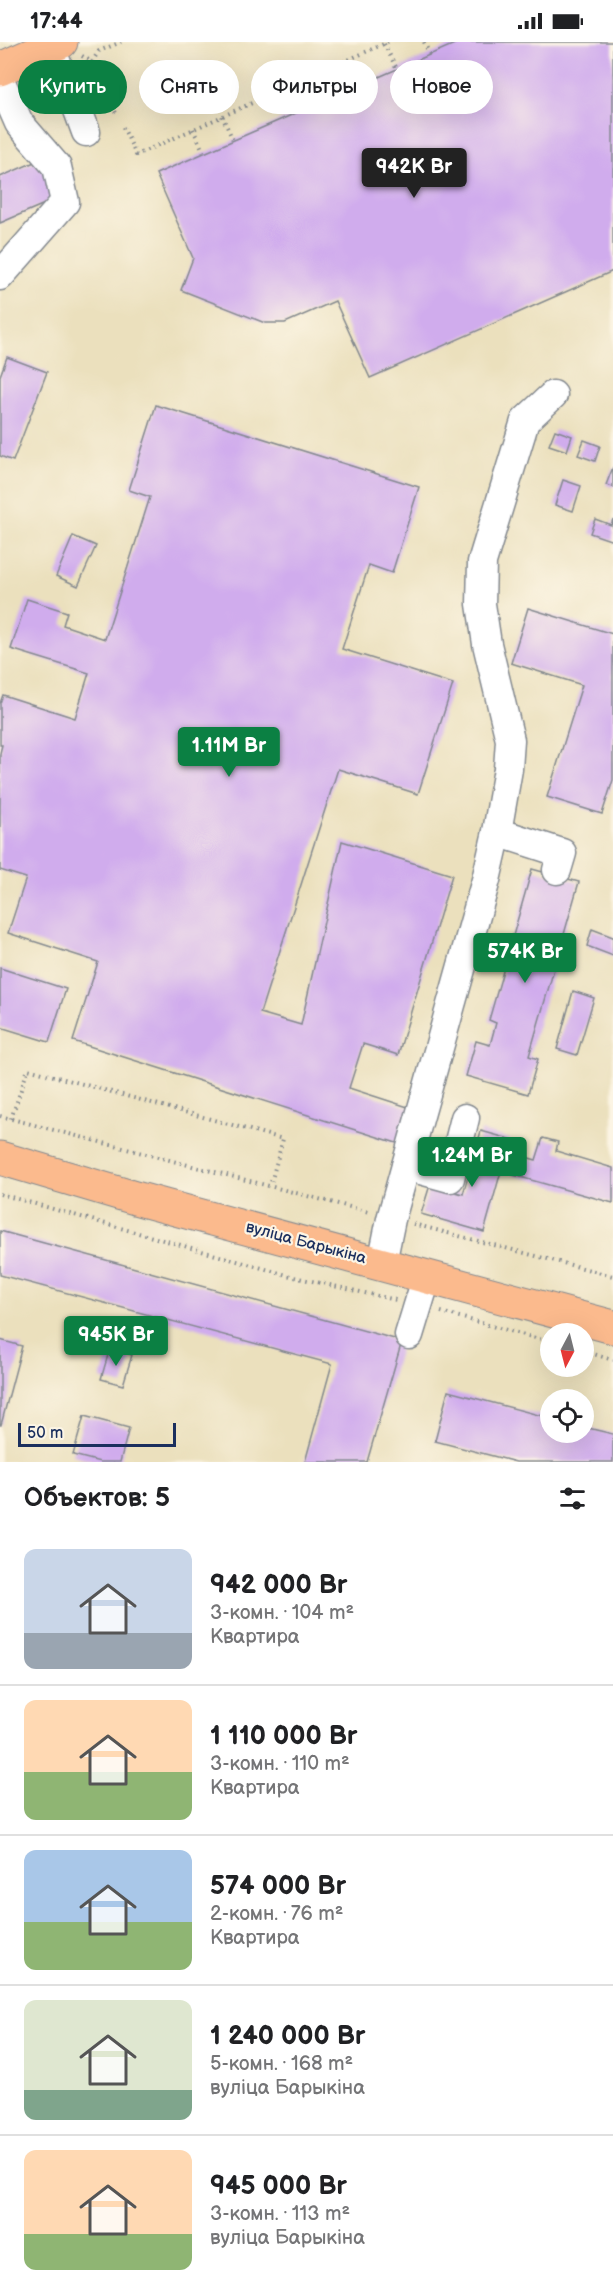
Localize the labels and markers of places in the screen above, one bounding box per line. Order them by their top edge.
pin: 942K Br [359,148,469,199]
pin: 1.11M Br [167,727,291,778]
pin: 574K Br [470,933,580,984]
pin: 1.24M Br [410,1137,534,1188]
pin: 945K Br [61,1316,171,1367]

